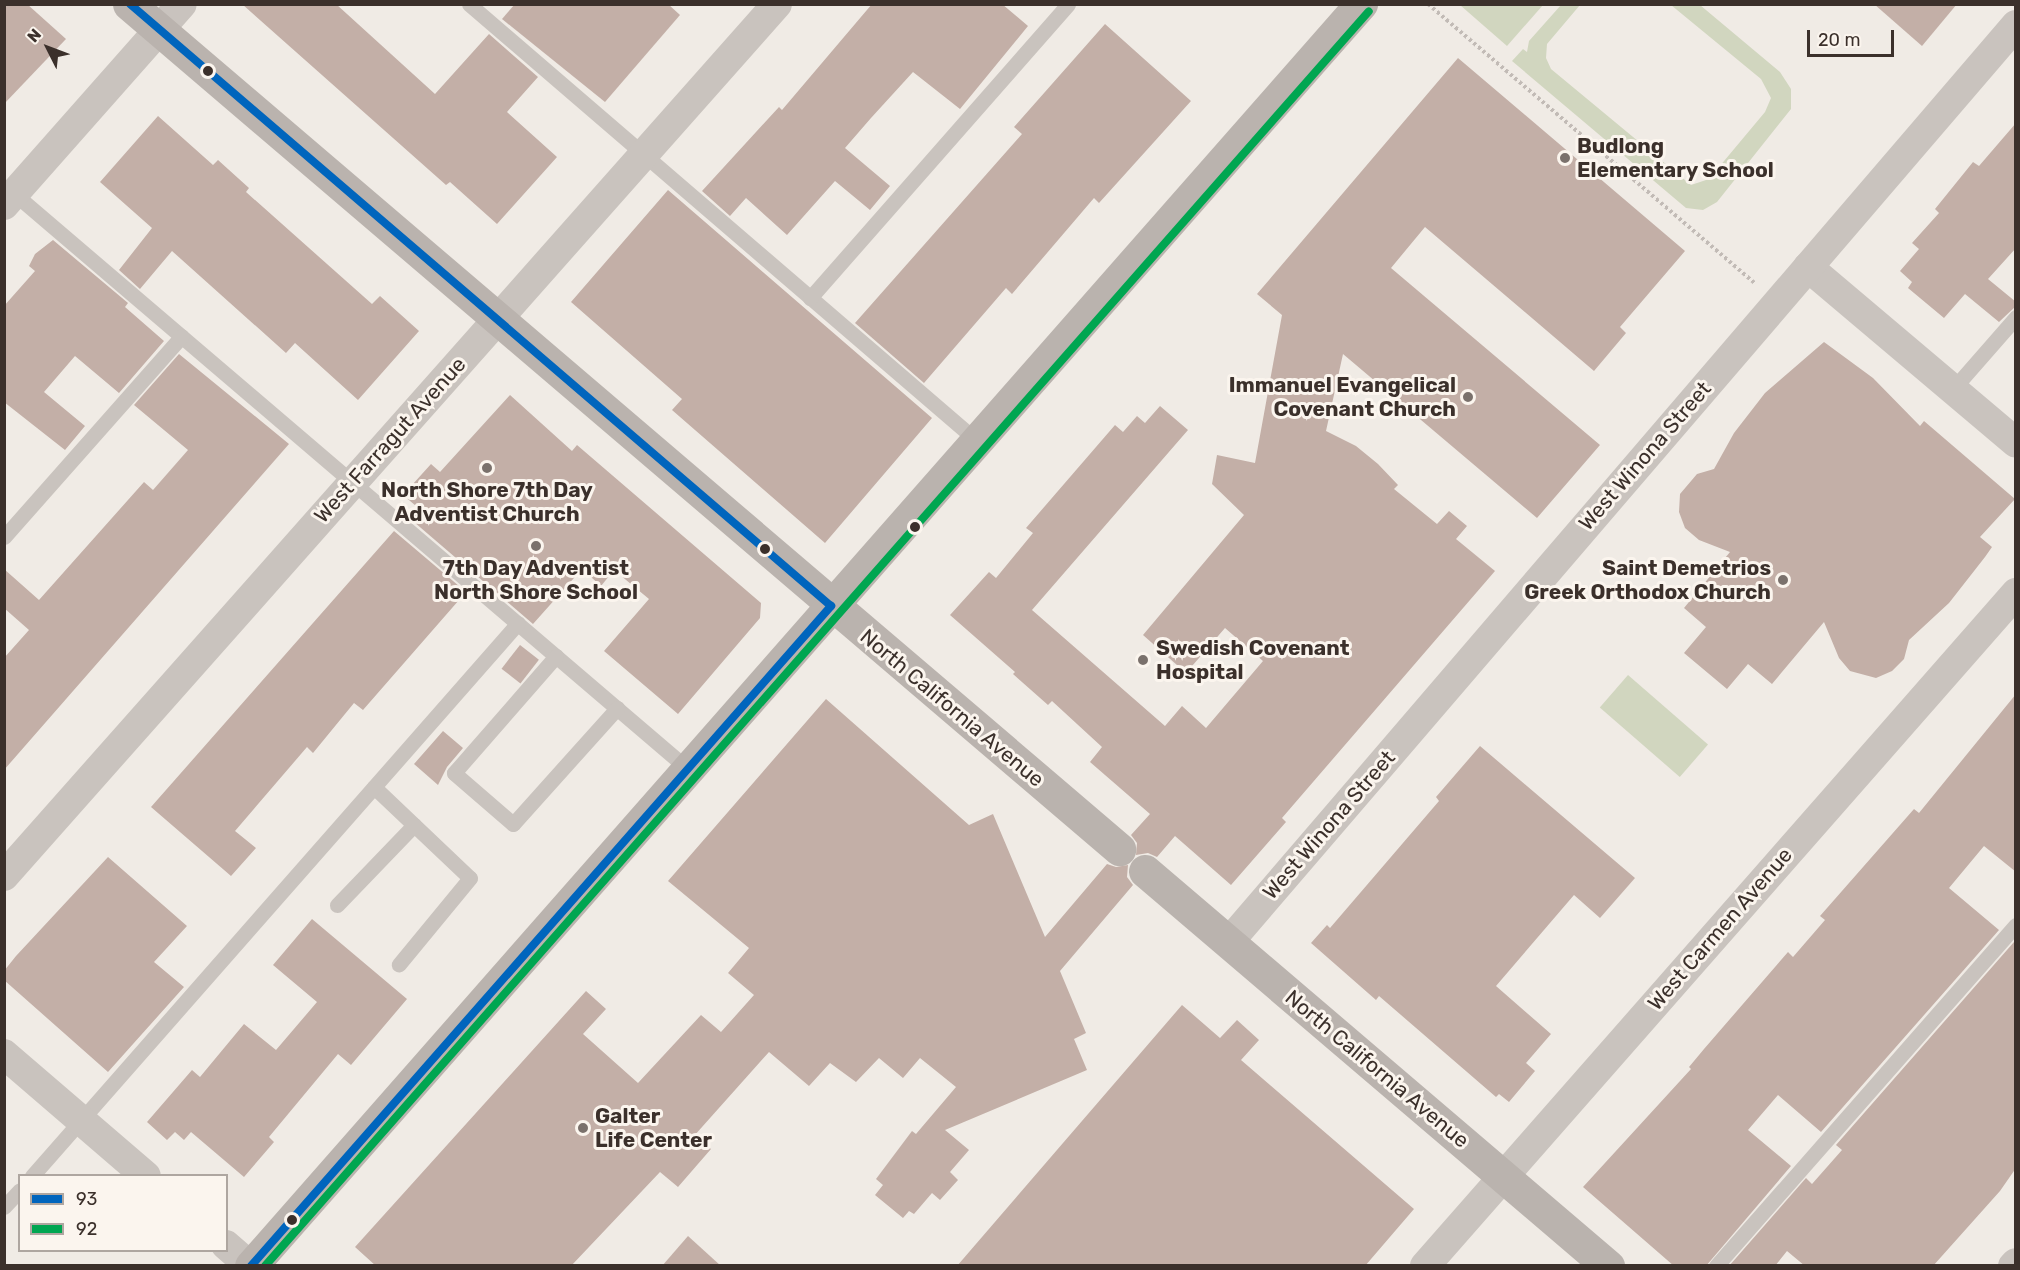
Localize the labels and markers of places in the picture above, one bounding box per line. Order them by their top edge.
unlabelled marker [202,65,214,77]
place label: Budlong Elementary School [1577,133,1774,183]
marker: Budlong Elementary School [1558,151,1572,165]
place label: Immanuel Evangelical Covenant Church [1229,372,1456,422]
marker: Immanuel Evangelical Covenant Church [1461,390,1475,404]
marker: North Shore 7th Day Adventist Church [480,461,494,475]
place label: North Shore 7th Day Adventist Church [381,477,593,527]
unlabelled marker [909,521,921,533]
marker: 7th Day Adventist North Shore School [529,539,543,553]
unlabelled marker [759,543,771,555]
place label: 7th Day Adventist North Shore School [434,555,638,605]
place label: Saint Demetrios Greek Orthodox Church [1524,555,1771,605]
marker: Saint Demetrios Greek Orthodox Church [1776,573,1790,587]
place label: Swedish Covenant Hospital [1156,635,1349,685]
marker: Swedish Covenant Hospital [1134,651,1152,669]
place label: Galter Life Center [595,1103,712,1153]
marker: Galter Life Center [576,1121,590,1135]
unlabelled marker [286,1214,298,1226]

